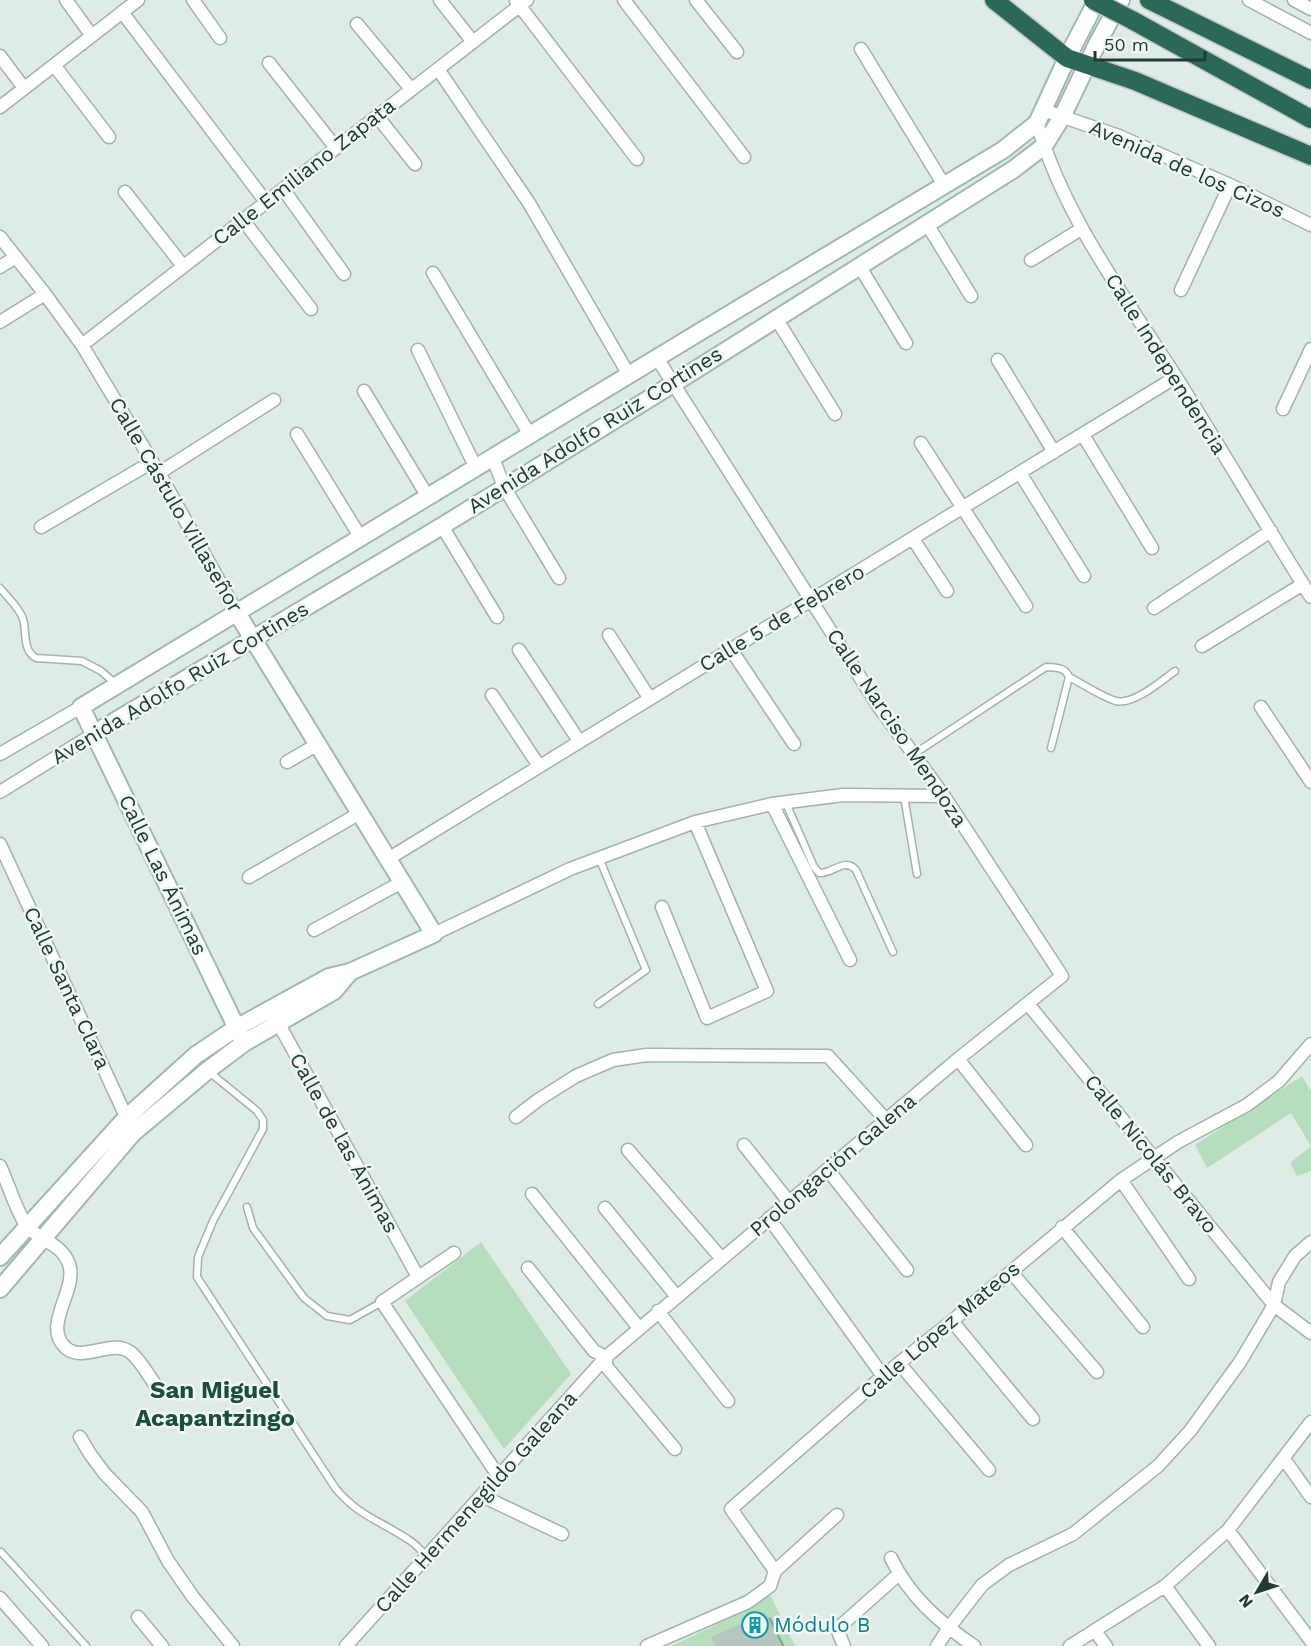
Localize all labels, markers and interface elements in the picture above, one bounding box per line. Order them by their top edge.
scale bar [1095,24,1204,62]
text: 50 m [1104,34,1149,55]
street label: Calle Emiliano Zapata [208,93,400,251]
street label: Avenida de los Cizos [1086,114,1289,223]
street label: Calle Independencia [1101,269,1232,459]
street label: Avenida Adolfo Ruiz Cortines [463,341,727,518]
street label: Calle Cástulo Villaseñor [105,393,249,617]
street label: Calle 5 de Febrero [695,558,869,677]
street label: Avenida Adolfo Ruiz Cortines [47,596,313,769]
street label: Calle Narciso Mendoza [822,624,973,832]
street label: Calle Las Ánimas [114,790,213,959]
street label: Calle Santa Clara [19,902,116,1073]
street label: Calle de las Ánimas [285,1048,404,1237]
street label: Calle Nicolás Bravo [1080,1069,1223,1238]
street label: Prolongación Galena [744,1088,921,1241]
street label: Calle López Mateos [855,1256,1025,1404]
district label: San Miguel Acapantzingo [135,1376,295,1432]
street label: Calle Hermenegildo Galeana [369,1385,582,1618]
north arrow [1227,1562,1287,1622]
text: N [1235,1591,1257,1612]
building icon: Módulo B [740,1610,770,1640]
place label: Módulo B [774,1612,870,1637]

